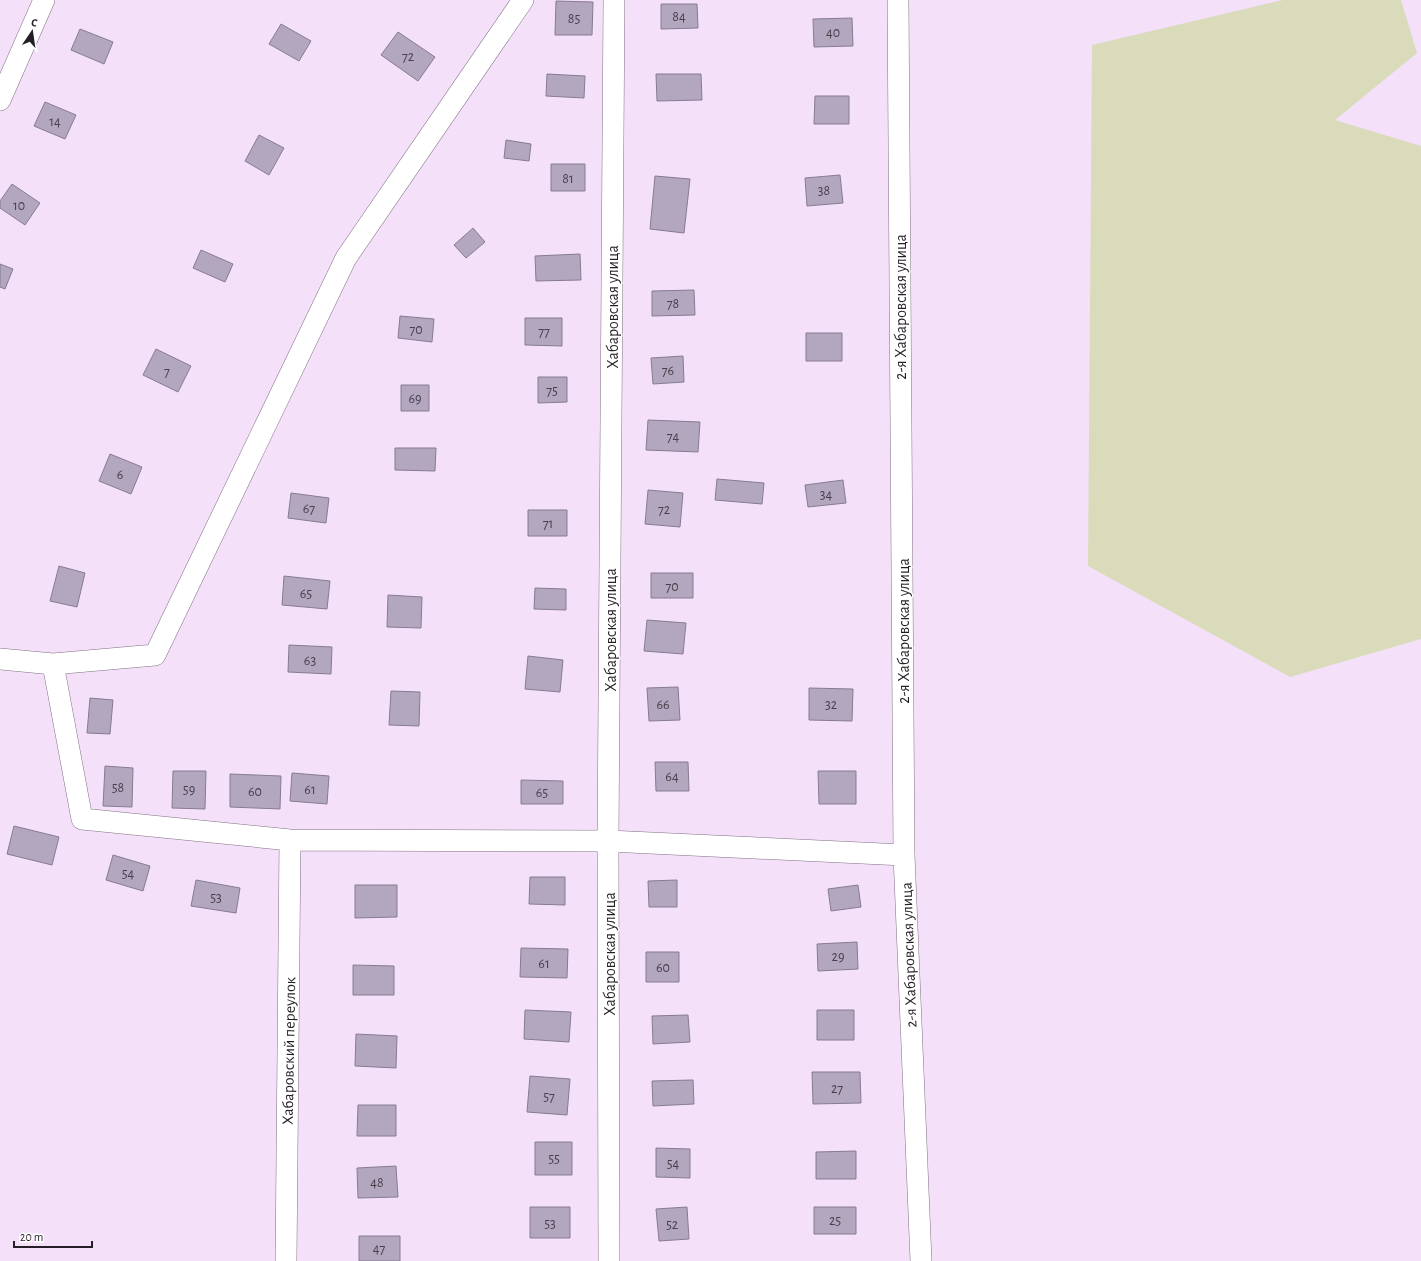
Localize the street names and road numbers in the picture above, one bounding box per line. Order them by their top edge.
street label: 2-я Хабаровская улица [893,234,910,380]
street label: Хабаровская улица [605,245,622,369]
street label: 2-я Хабаровская улица [896,558,913,704]
street label: Хабаровская улица [603,568,620,692]
street label: 2-я Хабаровская улица [898,882,921,1028]
street label: Хабаровская улица [602,892,619,1016]
street label: Хабаровский переулок [280,976,299,1125]

